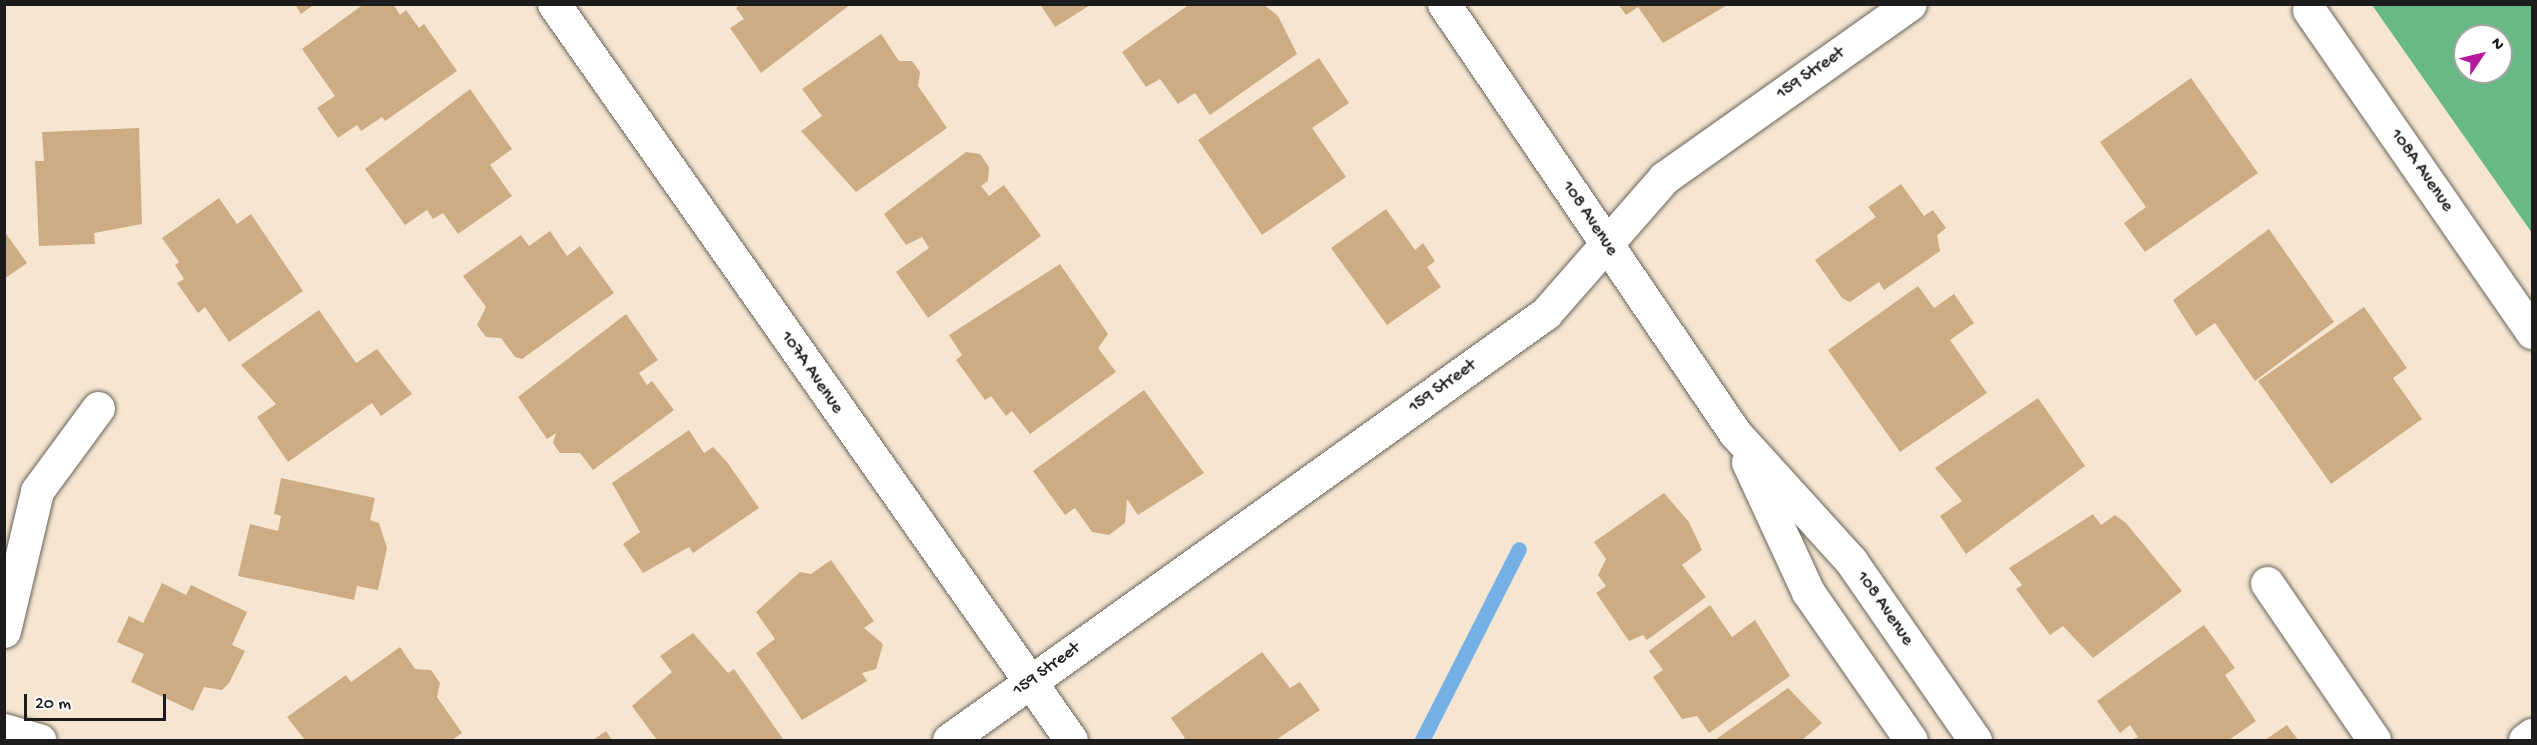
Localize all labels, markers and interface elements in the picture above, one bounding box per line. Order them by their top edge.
north arrow [2453,24,2513,84]
text: N [2486,35,2507,54]
street label: 159 Street [1773,43,1849,105]
street label: 108A Avenue [2385,125,2457,217]
street label: 108 Avenue [1556,177,1622,261]
street label: 107A Avenue [775,328,847,418]
street label: 159 Street [1405,355,1481,419]
street label: 108 Avenue [1851,568,1917,650]
street label: 159 Street [1009,638,1085,702]
scale bar [27,682,170,720]
text: 20 m [35,694,71,715]

